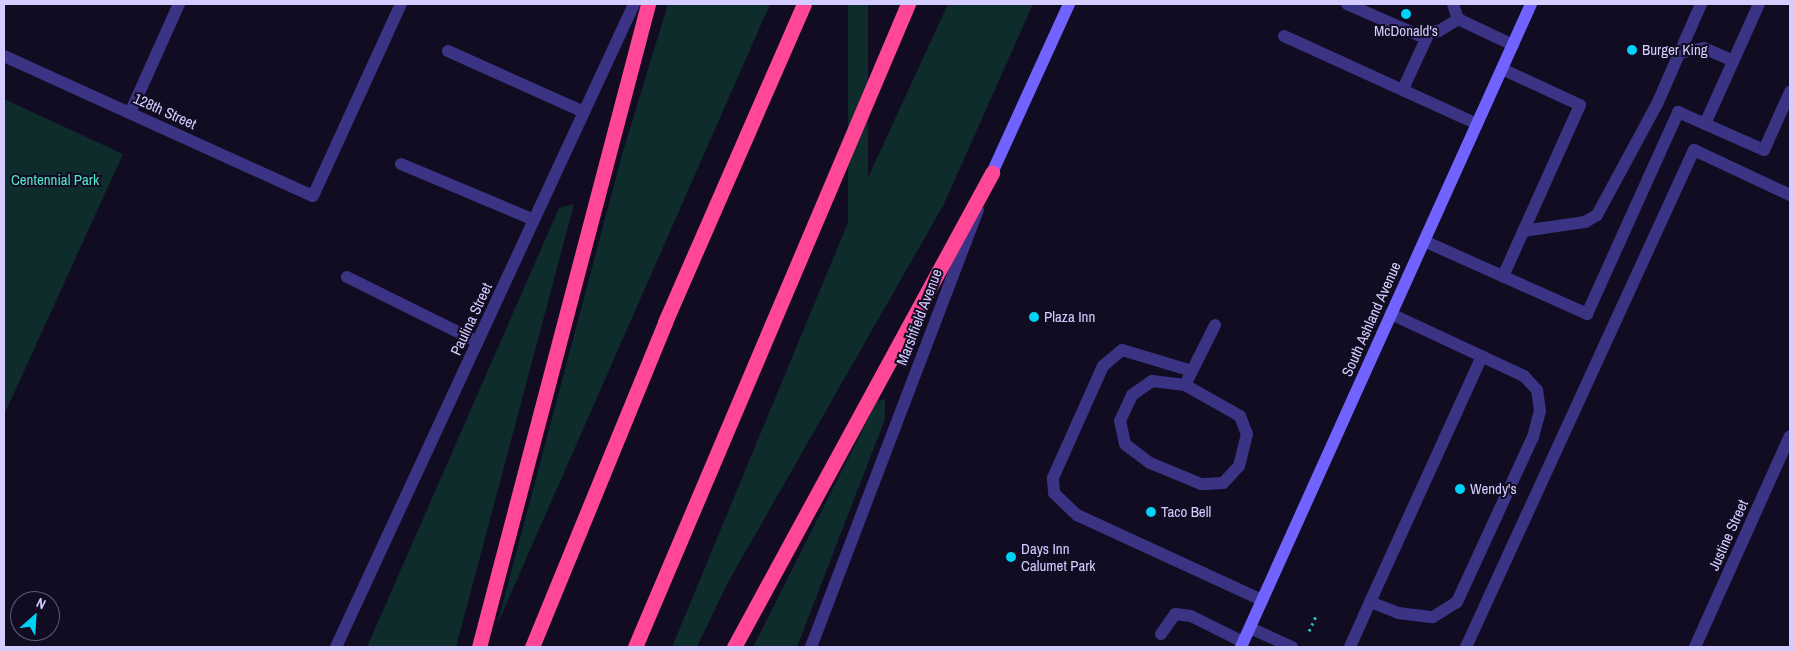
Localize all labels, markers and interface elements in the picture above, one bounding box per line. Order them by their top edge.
marker: McDonald's [1400,8,1412,20]
place label: McDonald's [1374,22,1438,40]
place label: Burger King [1642,41,1708,59]
marker: Burger King [1626,44,1638,56]
street label: 128th Street [131,89,199,133]
park label: Centennial Park [11,171,99,189]
street label: South Ashland Avenue [1337,258,1405,380]
street label: Marshfield Avenue [892,266,946,368]
street label: Paulina Street [446,280,496,358]
place label: Plaza Inn [1044,308,1095,326]
marker: Plaza Inn [1028,311,1040,323]
place label: Wendy's [1470,480,1517,498]
marker: Wendy's [1454,483,1466,495]
street label: Justine Street [1704,497,1752,573]
place label: Taco Bell [1161,503,1211,521]
marker: Taco Bell [1145,506,1157,518]
place label: Days Inn Calumet Park [1021,539,1096,574]
marker: Days Inn Calumet Park [1005,551,1017,563]
north arrow [10,591,60,641]
text: N [33,594,49,613]

